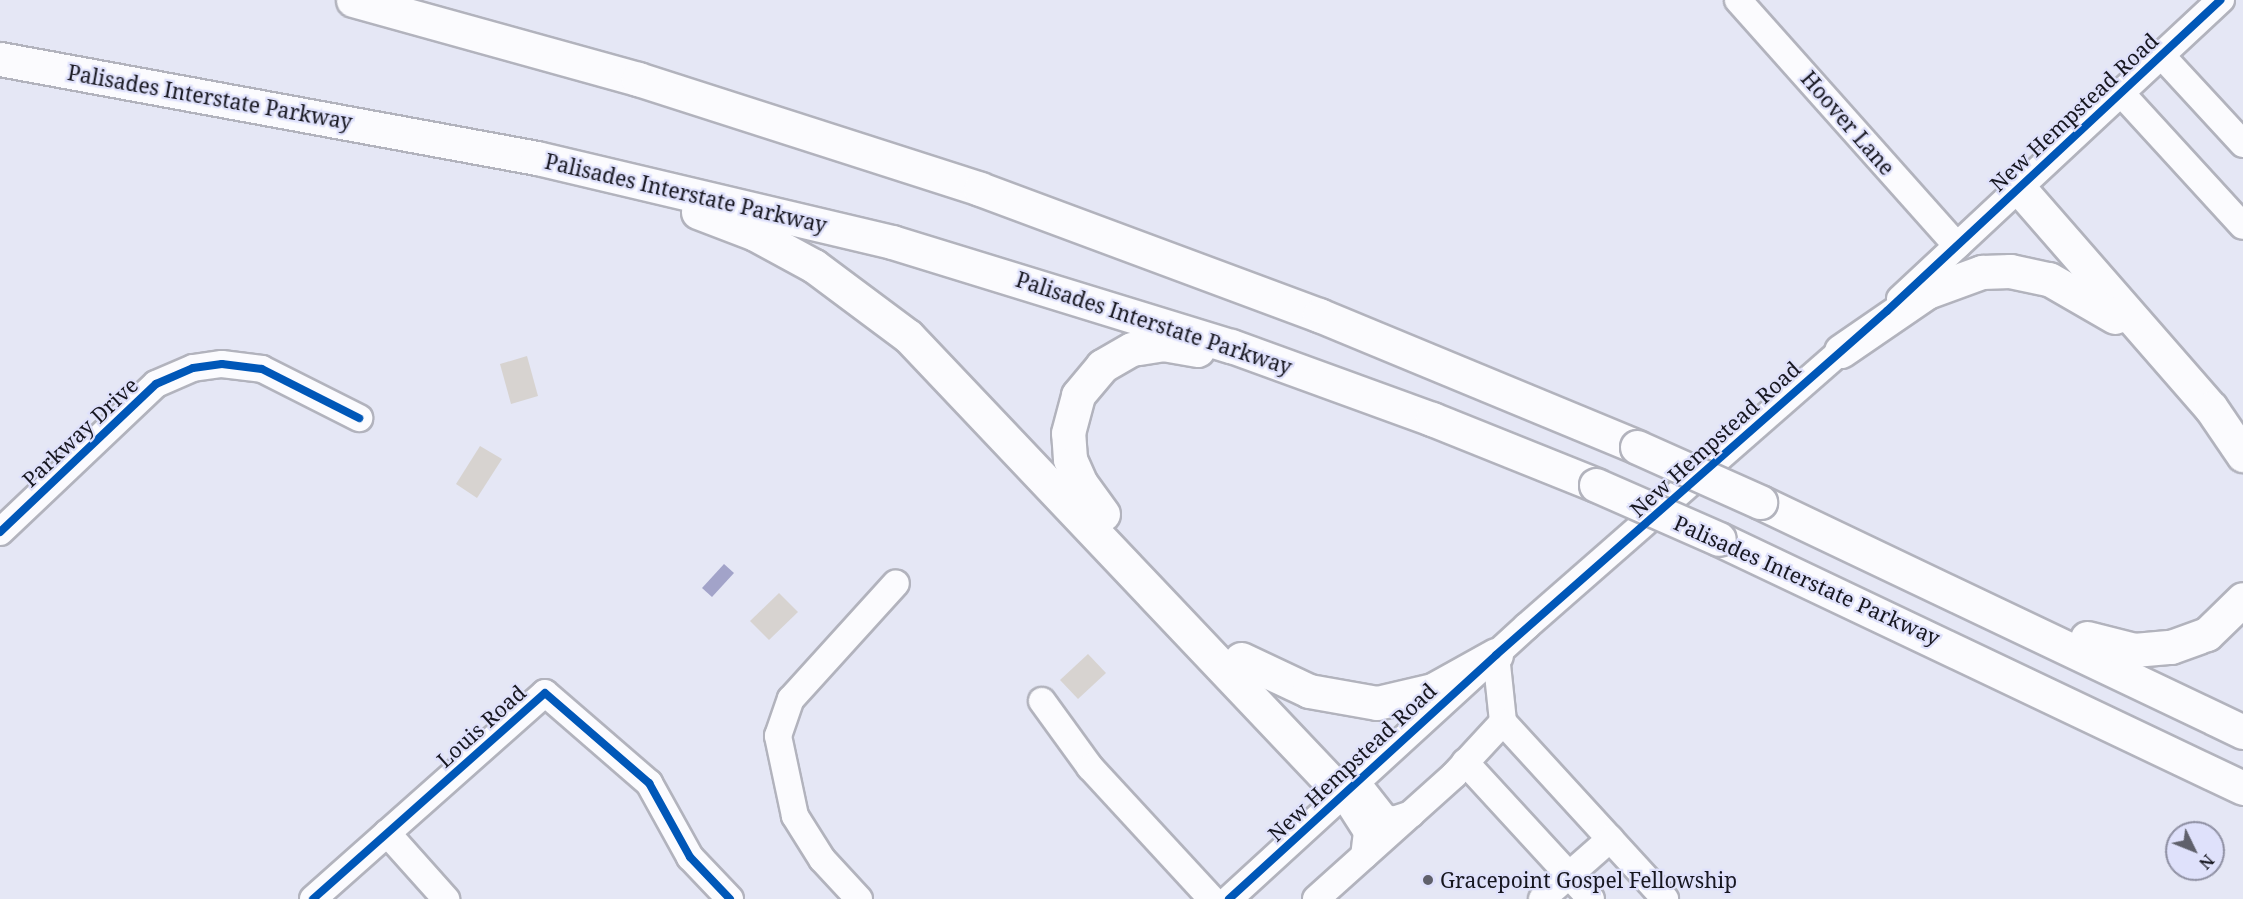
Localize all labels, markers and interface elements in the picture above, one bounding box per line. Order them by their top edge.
street label: New Hempstead Road [1985,28,2163,196]
street label: Palisades Interstate Parkway [66,60,354,134]
street label: Hoover Lane [1796,66,1900,180]
street label: Palisades Interstate Parkway [543,148,829,238]
street label: Palisades Interstate Parkway [1013,266,1295,380]
street label: New Hempstead Road [1625,356,1805,522]
street label: Parkway Drive [17,372,143,492]
street label: Palisades Interstate Parkway [1670,510,1944,650]
street label: New Hempstead Road [1263,678,1441,846]
street label: Louis Road [431,680,531,772]
north arrow [2165,821,2225,881]
text: N [2194,850,2219,874]
place label: Gracepoint Gospel Fellowship [1440,867,1737,893]
marker: Gracepoint Gospel Fellowship [1421,873,1435,887]

